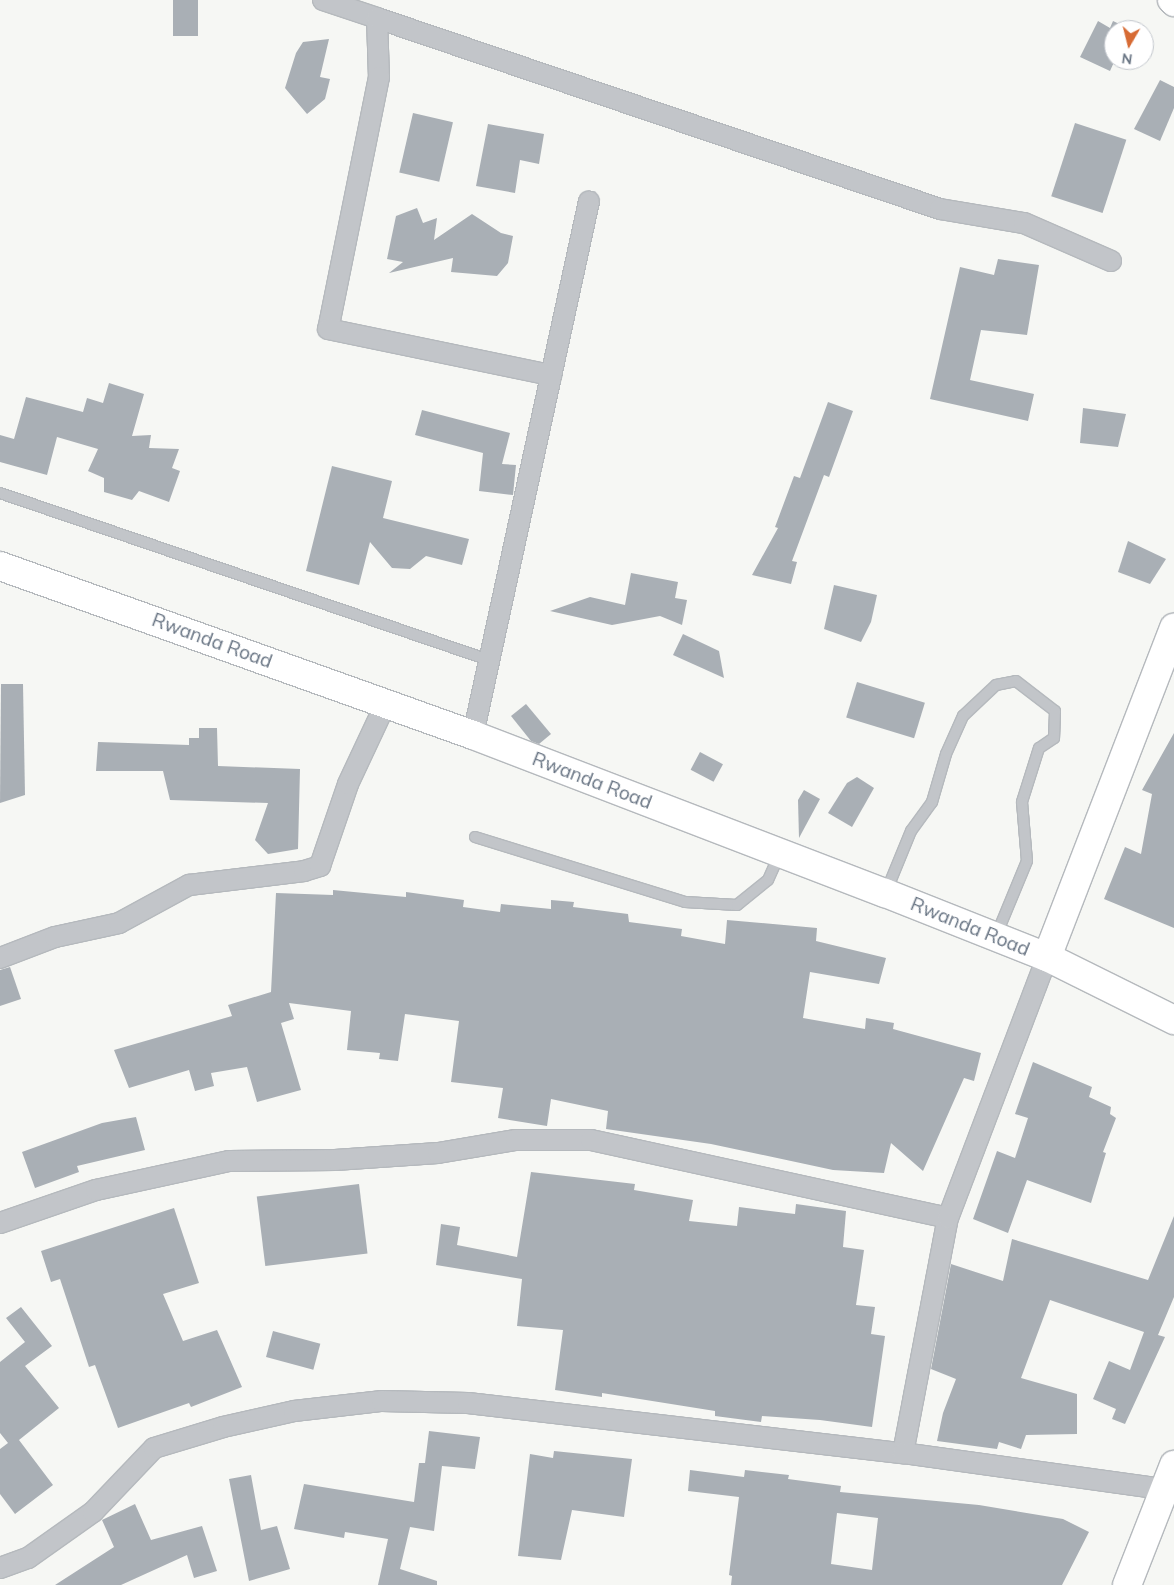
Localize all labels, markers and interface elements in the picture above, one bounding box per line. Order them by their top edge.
north arrow [1104,20,1154,70]
text: N [1121,49,1134,69]
street label: Rwanda Road [149,609,275,673]
street label: Rwanda Road [529,748,655,814]
street label: Rwanda Road [907,893,1033,961]

